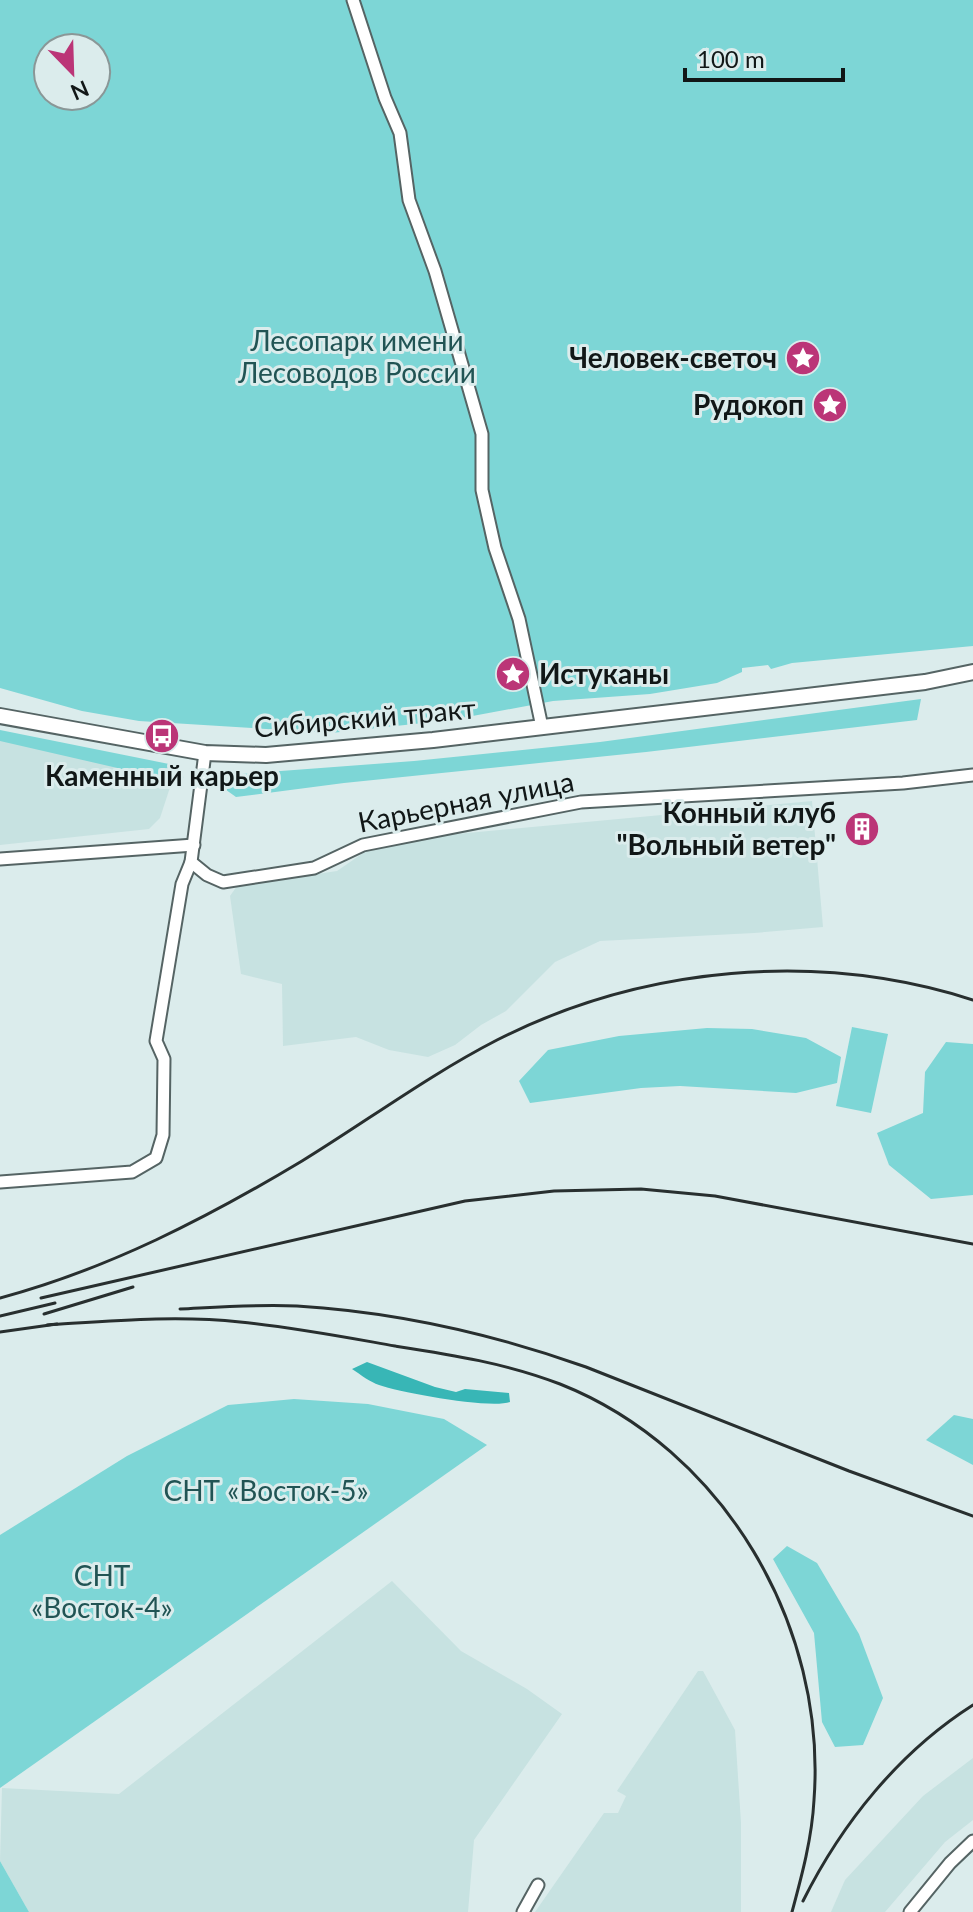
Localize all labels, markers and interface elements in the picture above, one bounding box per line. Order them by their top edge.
north arrow [32,32,112,112]
scale bar [685,32,843,82]
text: 100 m [697,44,765,73]
text: N [67,75,93,107]
park label: Лесопарк имени Лесоводов России [237,323,476,389]
place icon: Человек-светоч [784,339,822,377]
place label: Человек-светоч [569,340,777,374]
place icon: Рудокоп [811,386,849,424]
place label: Рудокоп [693,387,804,421]
place icon: Истуканы [494,655,532,693]
place label: Истуканы [539,656,669,690]
street label: Сибирский тракт [253,690,477,744]
bus stop icon: Каменный карьер [143,717,181,755]
place label: Каменный карьер [45,758,279,792]
street label: Карьерная улица [355,763,577,839]
place label: Конный клуб "Вольный ветер" [617,795,836,861]
building icon: Конный клуб "Вольный ветер" [843,810,881,848]
park label: СНТ «Восток-5» [163,1473,369,1507]
park label: СНТ «Восток-4» [31,1558,173,1624]

